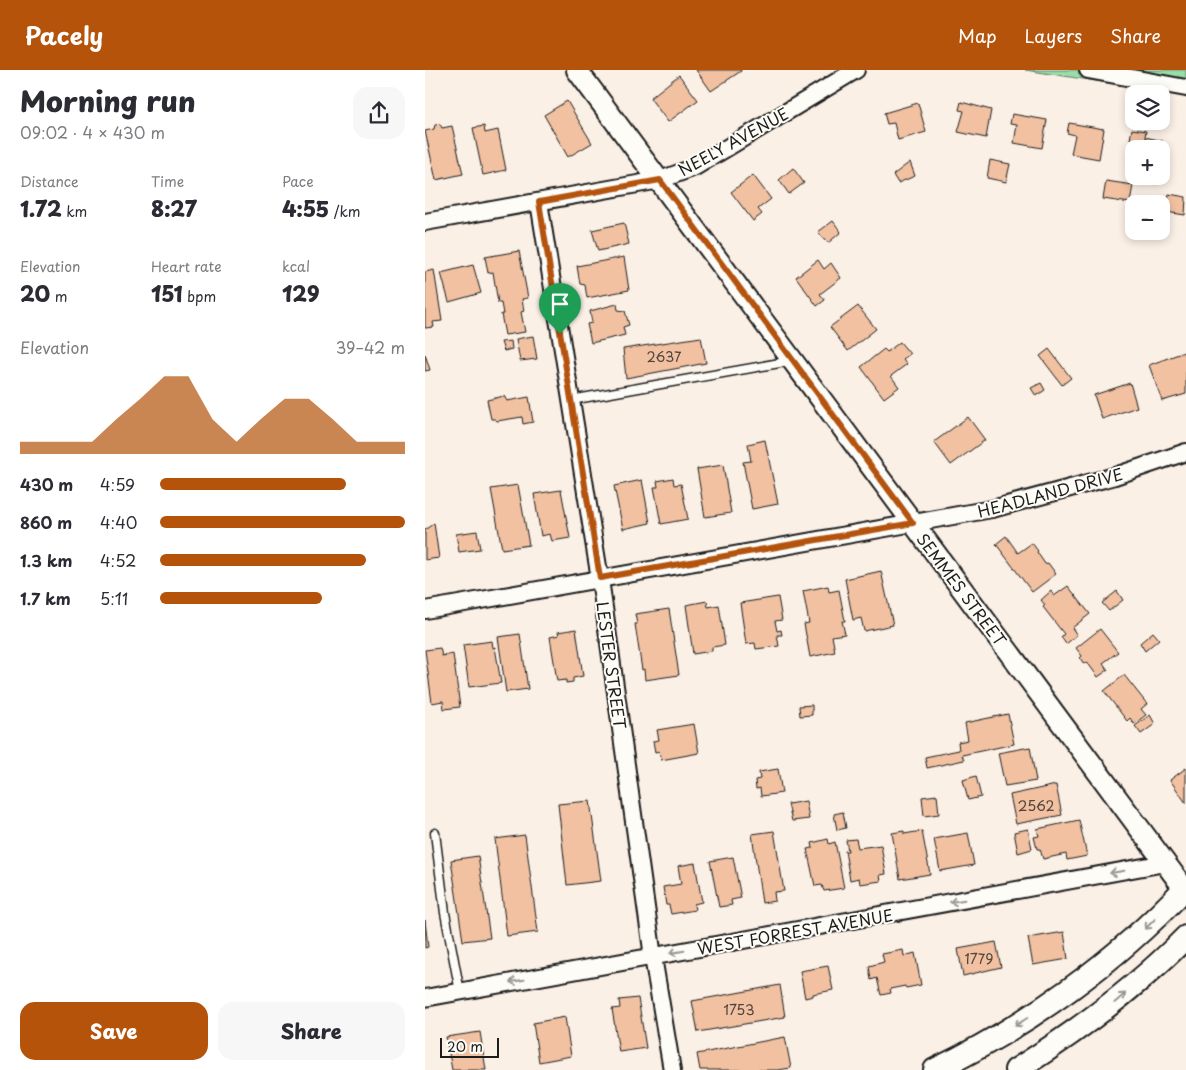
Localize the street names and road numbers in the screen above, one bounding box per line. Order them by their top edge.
street label: NEELY AVENUE [673,101,793,181]
street label: HEADLAND DRIVE [975,461,1125,523]
street label: SEMMES STREET [912,527,1013,651]
street label: LESTER STREET [591,600,633,730]
street label: WEST FORREST AVENUE [695,902,895,960]

